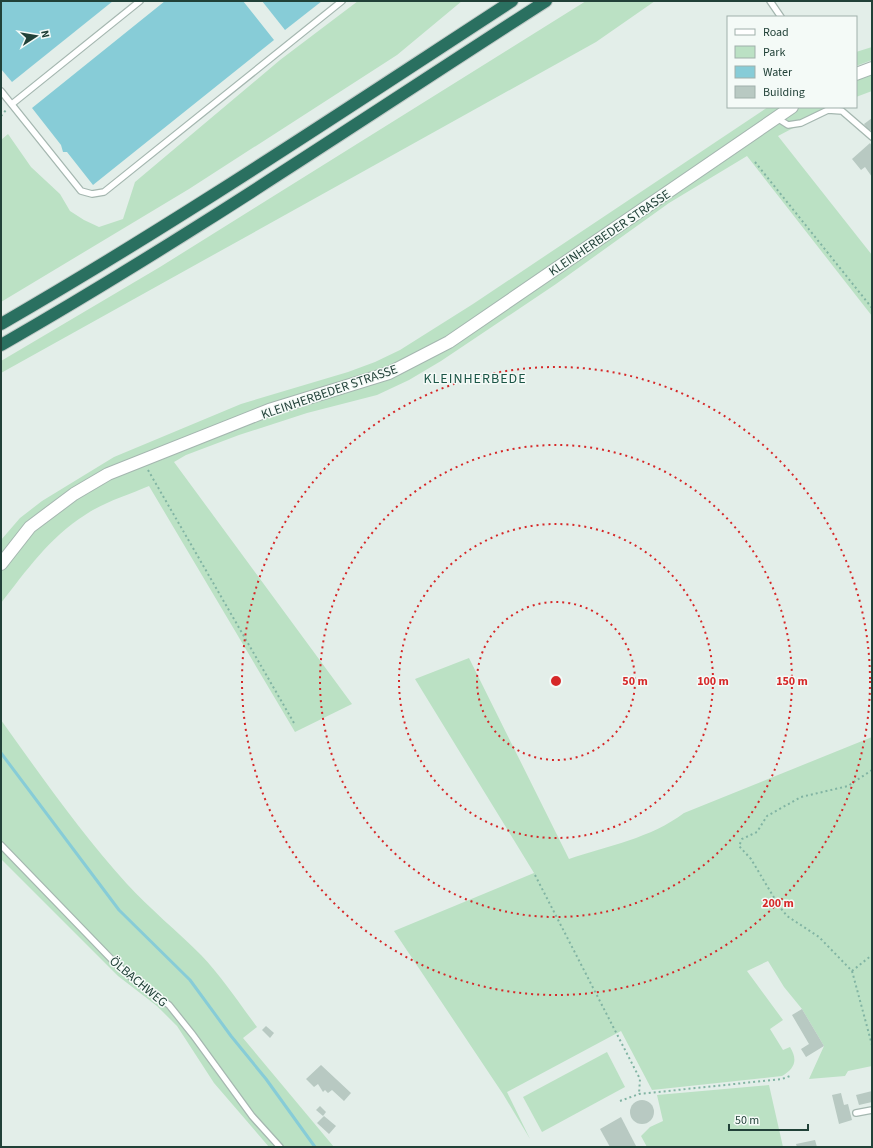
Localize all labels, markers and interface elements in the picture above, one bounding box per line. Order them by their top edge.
north arrow [16,16,56,56]
legend [727,16,857,108]
text: Road [763,24,789,41]
text: N [37,29,53,39]
text: Park [763,44,785,61]
text: Water [763,64,793,81]
text: Building [763,84,805,101]
street label: KLEINHERBEDER STRASSE [545,185,674,280]
street label: KLEINHERBEDER STRASSE [259,360,400,424]
district label: KLEINHERBEDE [423,369,527,389]
text: 50 m [622,673,648,690]
text: 100 m [697,673,729,690]
text: 150 m [776,673,808,690]
centre of rings [549,674,563,688]
text: 200 m [762,895,794,912]
street label: ÖLBACHWEG [106,952,171,1011]
scale bar [729,1106,808,1132]
text: 50 m [735,1112,759,1129]

